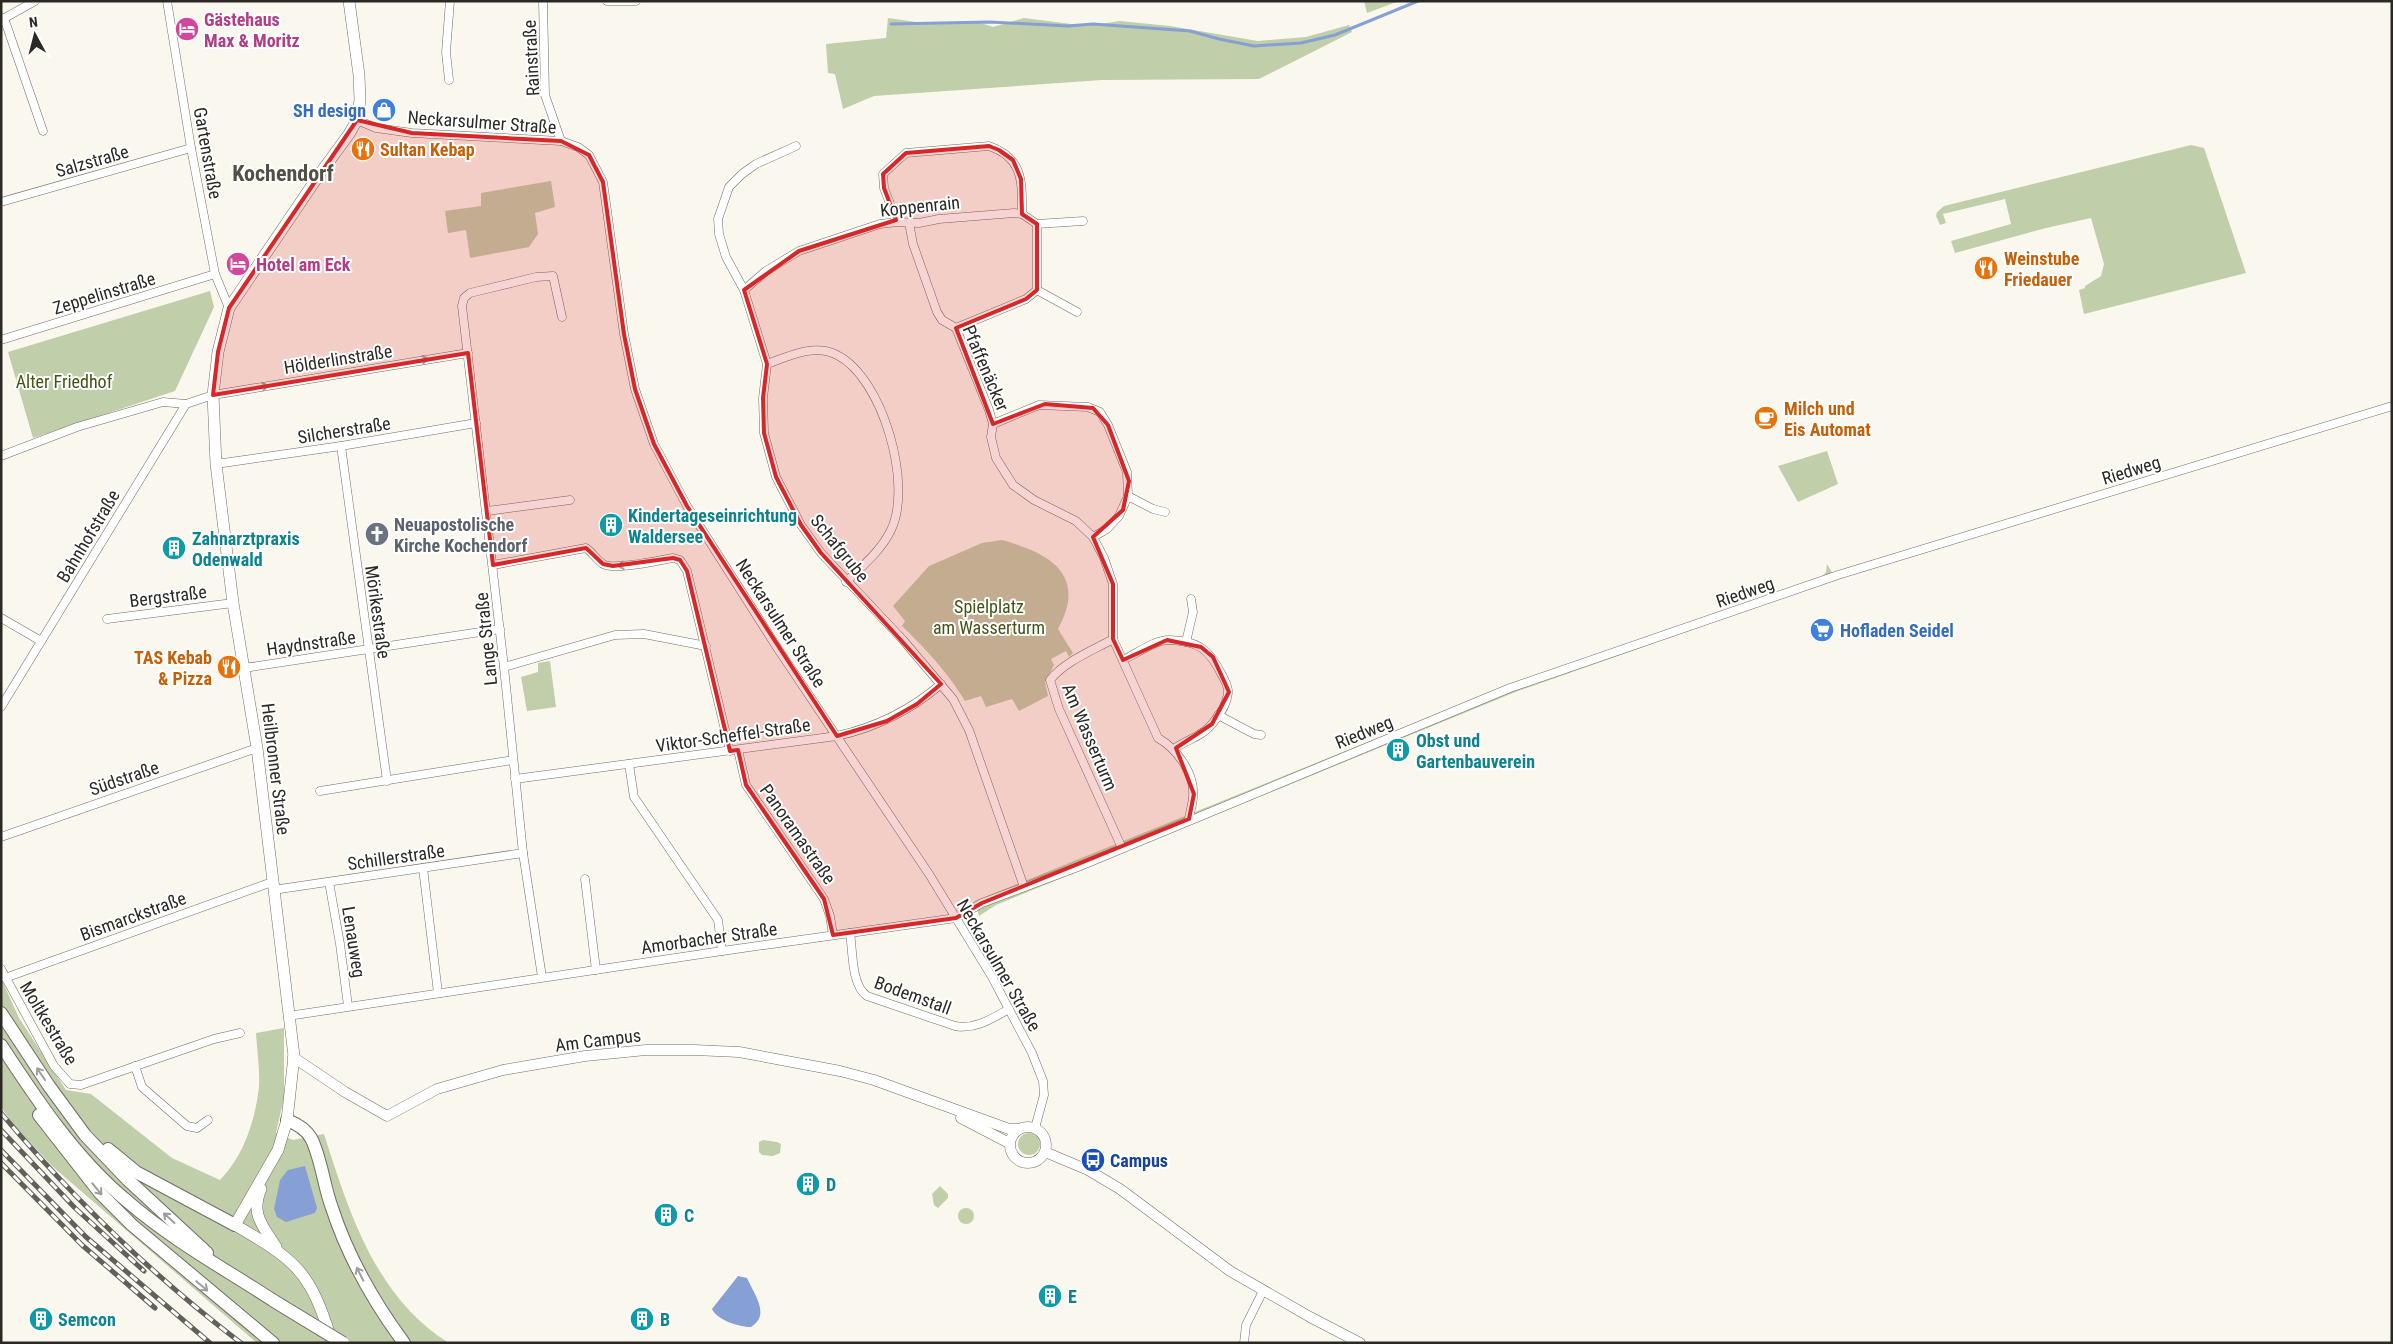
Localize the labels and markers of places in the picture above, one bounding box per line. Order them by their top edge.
place label: Gästehaus Max & Moritz [204,9,300,51]
hotel icon: Gästehaus Max & Moritz [174,16,200,42]
shop icon: SH design [371,97,397,123]
place label: SH design [293,100,366,121]
restaurant icon: Sultan Kebap [350,136,376,162]
place label: Sultan Kebap [380,139,475,160]
place label: Weinstube Friedauer [2004,248,2080,290]
hotel icon: Hotel am Eck [225,251,251,277]
place label: Hotel am Eck [256,254,351,275]
restaurant icon: Weinstube Friedauer [1973,255,1999,281]
place label: Milch und Eis Automat [1784,398,1871,440]
cafe icon: Milch und Eis Automat [1753,405,1779,431]
place label: Kindertageseinrichtung Waldersee [628,505,797,547]
building icon: Kindertageseinrichtung Waldersee [598,512,624,538]
place label: Neuapostolische Kirche Kochendorf [394,514,527,556]
church icon: Neuapostolische Kirche Kochendorf [364,521,390,547]
place label: Zahnarztpraxis Odenwald [192,528,300,570]
building icon: Zahnarztpraxis Odenwald [161,535,187,561]
supermarket icon: Hofladen Seidel [1809,617,1835,643]
place label: Hofladen Seidel [1840,620,1954,641]
place label: TAS Kebab & Pizza [134,647,212,689]
restaurant icon: TAS Kebab & Pizza [216,654,242,680]
place label: Obst und Gartenbauverein [1416,730,1535,772]
building icon: Obst und Gartenbauverein [1385,737,1411,763]
bus stop icon: Campus [1080,1147,1106,1173]
place label: Campus [1110,1150,1168,1171]
building icon: D [795,1171,821,1197]
place label: D [826,1174,836,1195]
building icon: C [653,1202,679,1228]
place label: C [684,1205,694,1226]
building icon: E [1037,1283,1063,1309]
place label: E [1068,1286,1077,1307]
building icon: Semcon [28,1306,54,1332]
building icon: B [629,1306,655,1332]
place label: Semcon [58,1309,116,1330]
place label: B [660,1309,670,1330]

